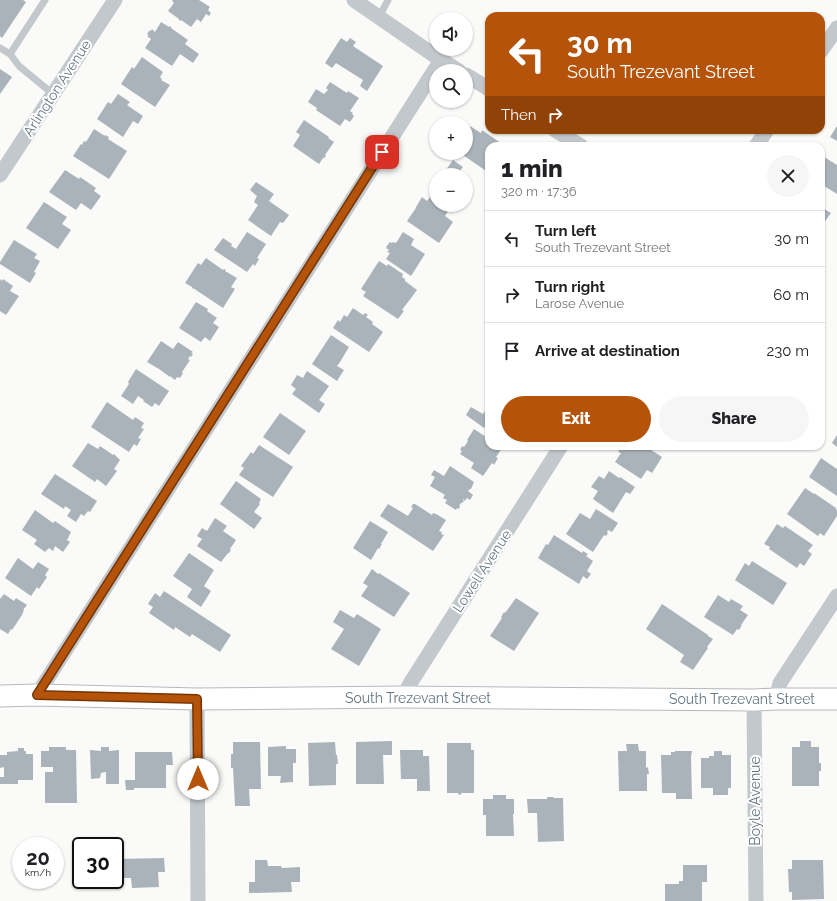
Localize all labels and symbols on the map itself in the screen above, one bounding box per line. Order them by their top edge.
street label: Arlington Avenue [20,37,94,139]
pin [365,135,399,169]
street label: Lowell Avenue [449,527,515,615]
street label: South Trezevant Street [345,690,491,706]
street label: South Trezevant Street [669,691,815,707]
street label: Boyle Avenue [747,756,763,846]
position arrow [177,758,219,800]
speed limit sign: 30 [72,837,124,889]

